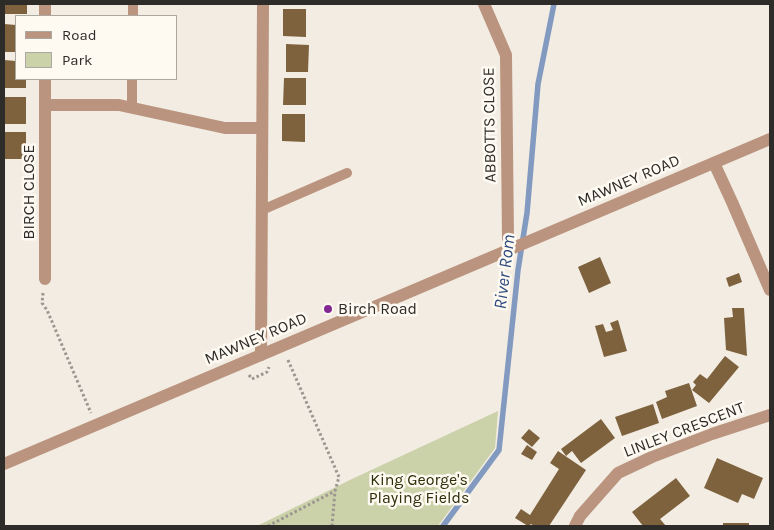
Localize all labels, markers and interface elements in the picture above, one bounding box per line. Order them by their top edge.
legend [15,15,178,80]
text: Road [62,26,97,44]
text: Park [62,51,92,69]
street label: ABBOTTS CLOSE [479,67,501,183]
street label: BIRCH CLOSE [19,145,39,239]
street label: MAWNEY ROAD [575,151,683,211]
water label: River Rom [490,233,520,311]
place label: Birch Road [338,299,417,319]
marker: Birch Road [322,303,334,315]
street label: MAWNEY ROAD [202,309,310,369]
street label: LINLEY CRESCENT [621,398,747,462]
park label: King George's Playing Fields [369,470,469,508]

